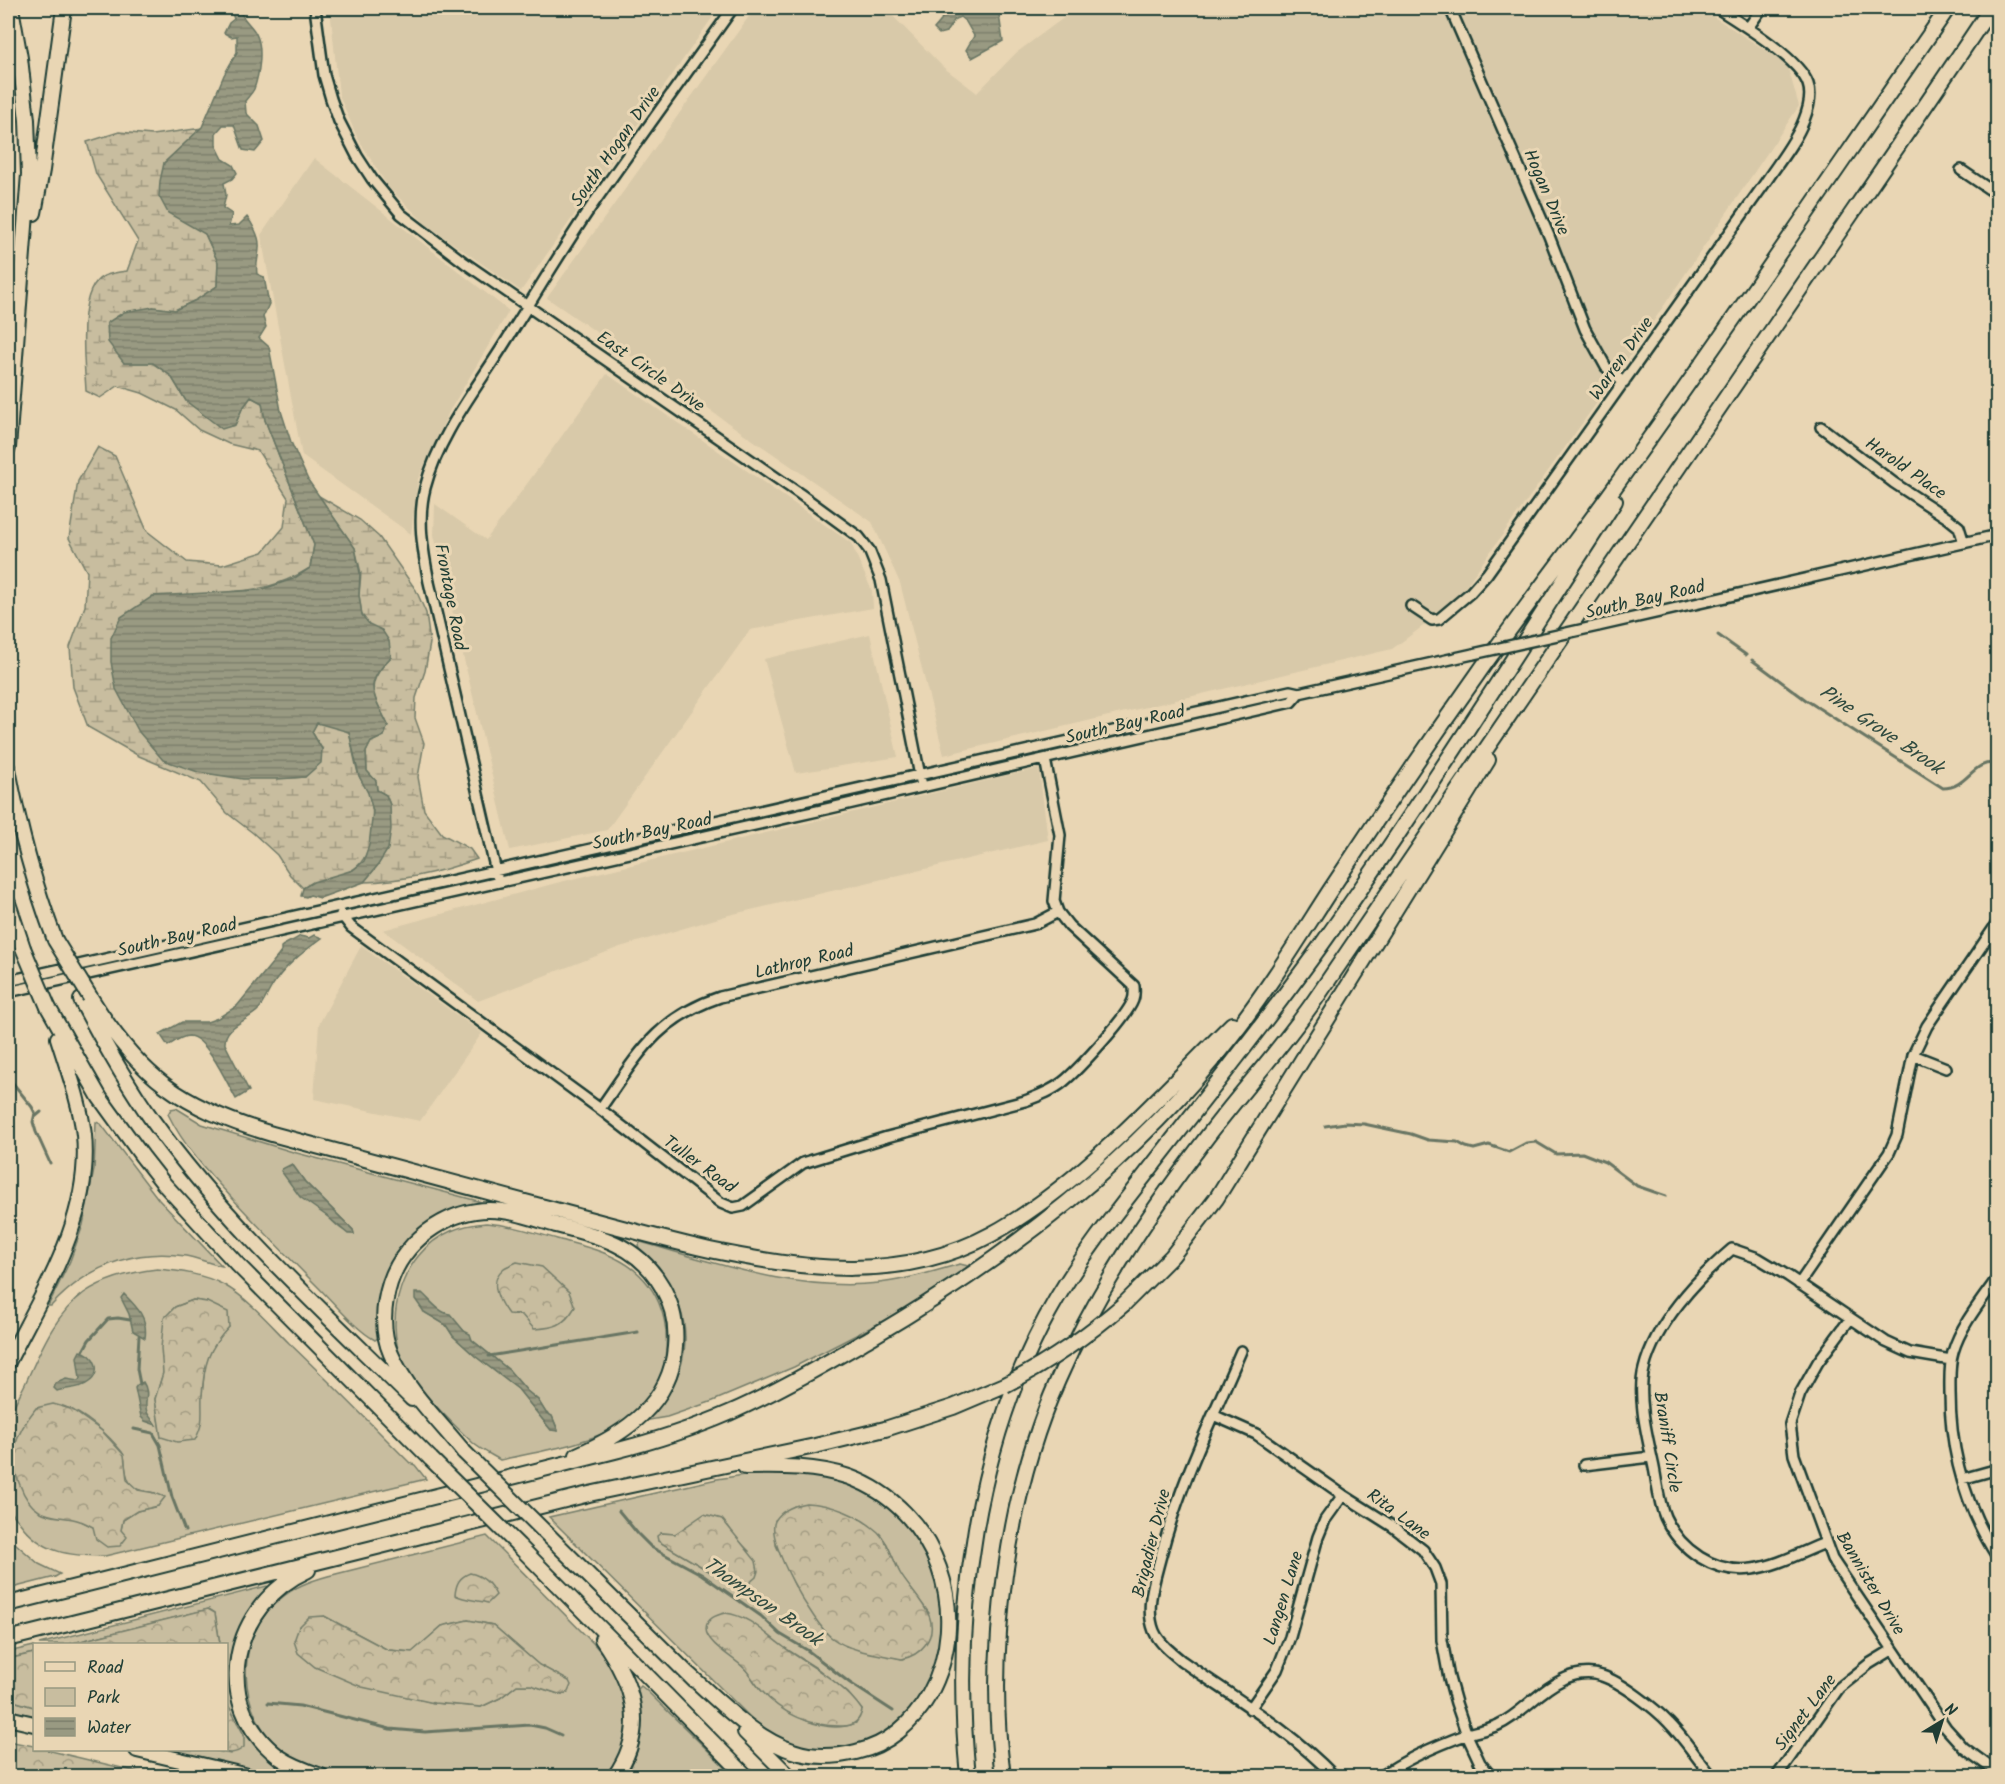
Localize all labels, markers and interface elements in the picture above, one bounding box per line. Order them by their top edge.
street label: South Hogan Drive [564,80,669,213]
street label: Hogan Drive [1514,145,1577,240]
street label: Warren Drive [1583,311,1662,407]
street label: East Circle Drive [590,324,711,421]
street label: Harold Place [1858,430,1952,508]
street label: Frontage Road [425,541,474,654]
street label: South Bay Road [1583,572,1709,628]
water label: Pine Grove Brook [1812,677,1951,786]
street label: South Bay Road [1063,697,1189,753]
street label: South Bay Road [590,805,716,859]
street label: South Bay Road [115,910,241,966]
street label: Lathrop Road [752,937,858,988]
street label: Tuller Road [656,1129,743,1202]
street label: Braniff Circle [1644,1390,1689,1495]
street label: Rita Lane [1360,1482,1436,1549]
street label: Brigadier Drive [1125,1486,1180,1601]
street label: Bannister Drive [1827,1526,1912,1641]
street label: Langen Lane [1256,1548,1313,1649]
water label: Thompson Brook [696,1550,830,1657]
legend [33,1643,228,1751]
text: Road [87,1654,124,1683]
street label: Signet Lane [1767,1668,1845,1758]
text: Park [87,1684,120,1713]
north arrow [1912,1691,1972,1751]
text: N [1939,1697,1962,1723]
text: Water [87,1714,132,1743]

